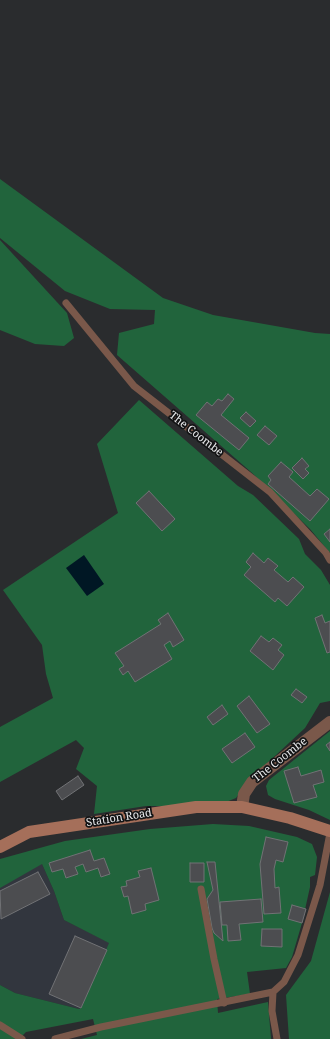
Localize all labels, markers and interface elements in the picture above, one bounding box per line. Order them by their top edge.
street label: The Coombe [166,409,226,459]
street label: The Coombe [250,735,310,785]
street label: Station Road [85,806,153,830]

